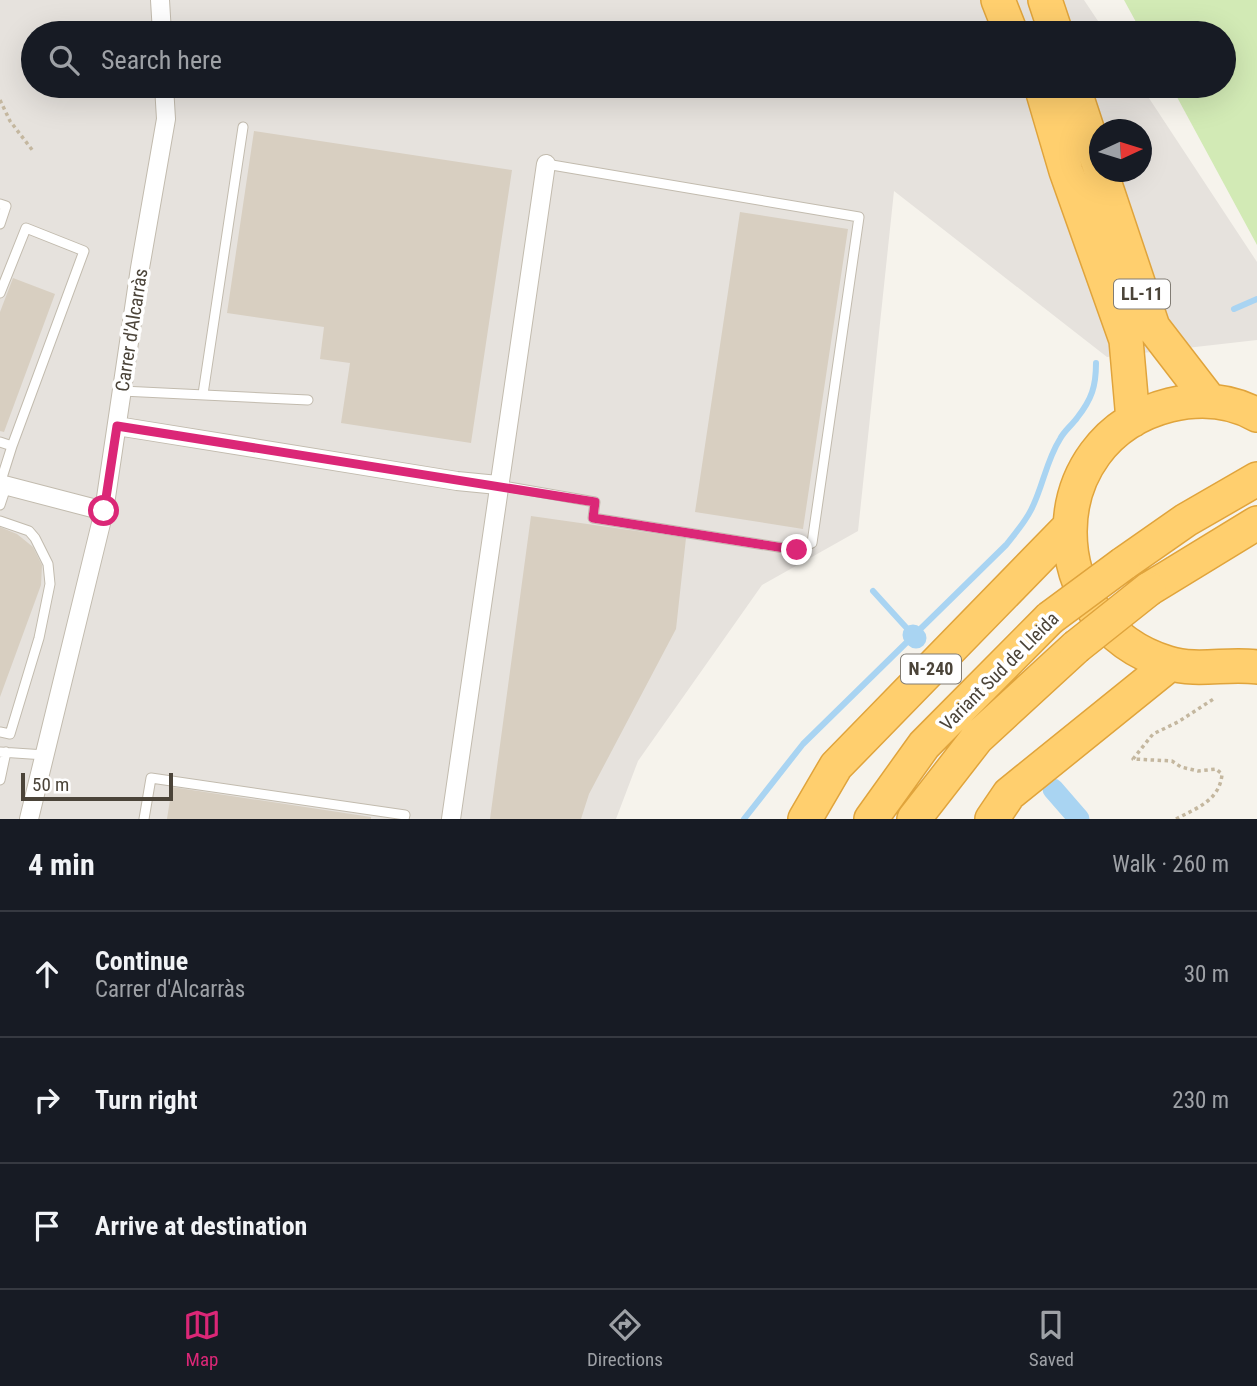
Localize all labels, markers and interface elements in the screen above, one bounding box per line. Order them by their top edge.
search box [21,21,1236,98]
icon: search [45,41,83,79]
text: Search here [101,45,222,75]
north arrow [1089,119,1152,182]
street label: Carrer d'Alcarràs [110,267,153,393]
road number: LL-11 [1114,280,1170,308]
route start [88,495,119,526]
route end [781,534,812,565]
street label: Variant Sud de Lleida [935,607,1064,736]
road number: N-240 [901,654,961,684]
scale bar [21,770,173,802]
text: 50 m [32,773,69,796]
text: 4 min [28,847,95,882]
text: Walk · 260 m [1112,851,1229,878]
text: Continue [95,946,188,976]
icon: ahead [28,955,66,993]
text: 30 m [1184,961,1229,988]
text: Carrer d'Alcarràs [95,976,245,1003]
icon: right [28,1081,66,1119]
text: Turn right [95,1085,197,1115]
text: 230 m [1172,1087,1229,1114]
icon: arrive [28,1207,66,1245]
text: Arrive at destination [95,1211,307,1241]
tab: Map [183,1306,221,1371]
tab: Directions [587,1306,663,1371]
tab: Saved [1029,1306,1074,1371]

